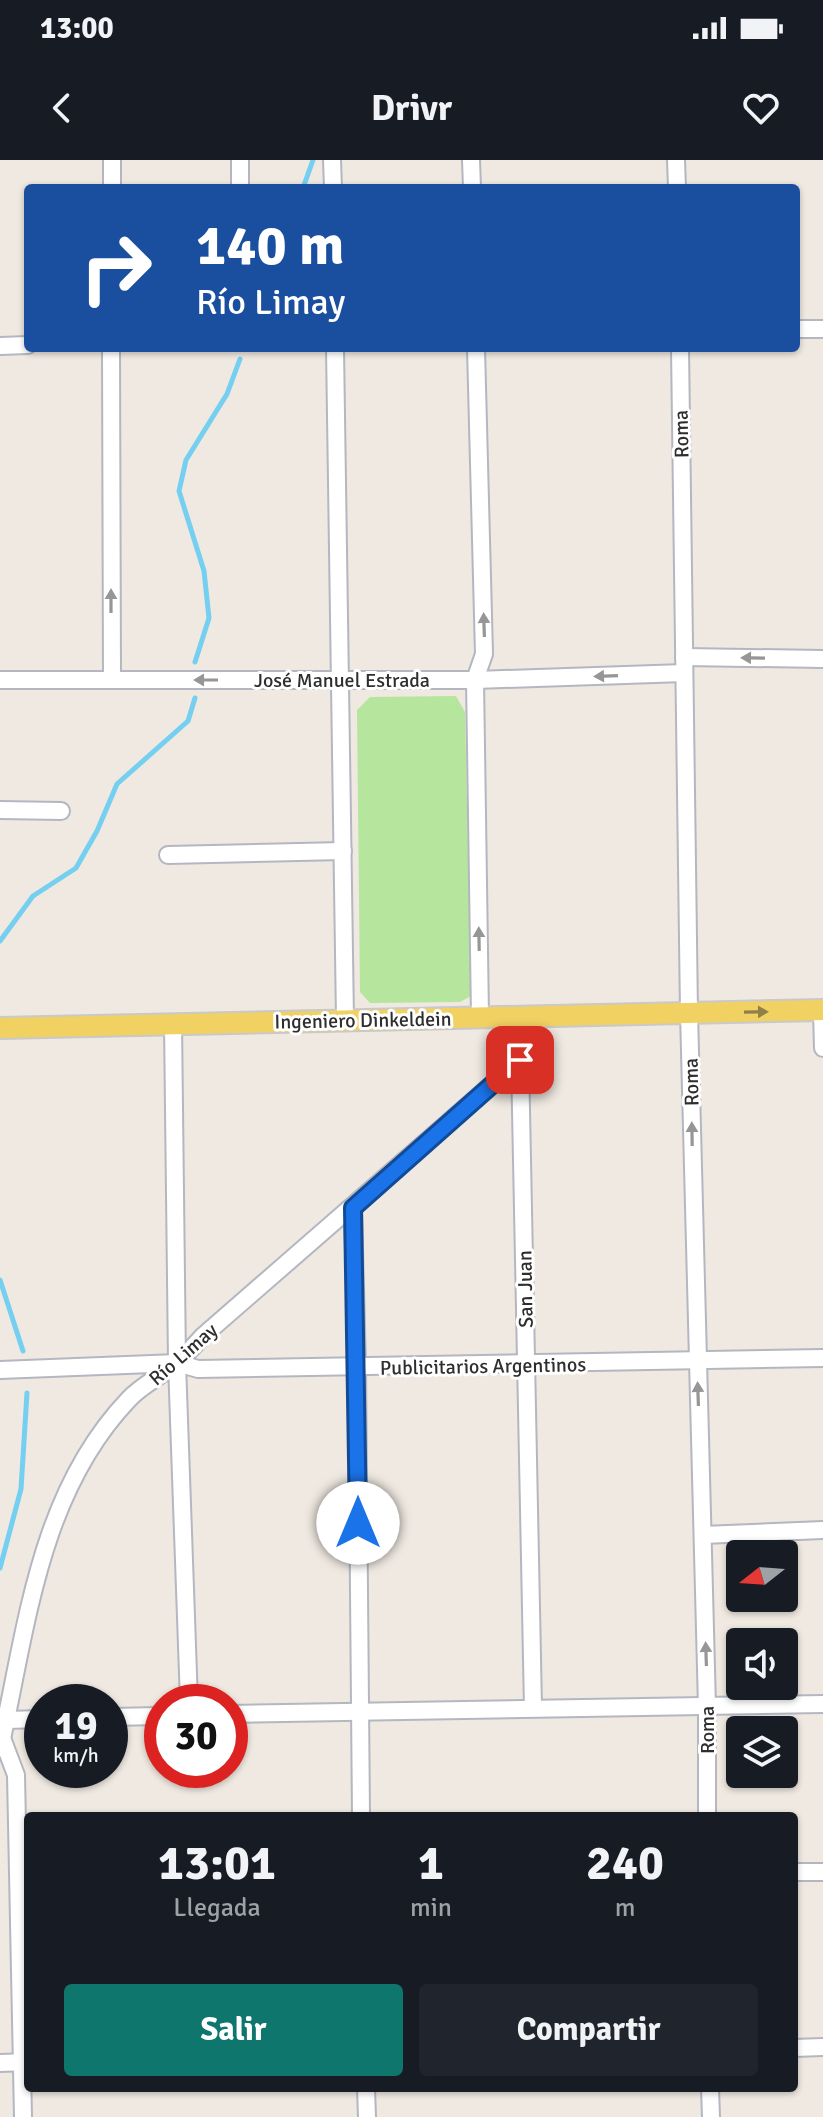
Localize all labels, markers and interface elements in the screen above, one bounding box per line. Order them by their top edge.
text: 13:00 [40,10,114,47]
icon: back [40,86,84,130]
text: Drivr [371,86,452,131]
icon: heart [739,86,783,130]
text: 140 m [196,211,344,280]
icon: right [64,216,168,320]
text: Río Limay [196,280,345,325]
street label: Roma [669,410,694,458]
one-way arrow [105,588,117,613]
one-way arrow [477,612,490,637]
one-way arrow [740,652,765,664]
street label: José Manuel Estrada [254,668,430,693]
one-way arrow [593,669,618,682]
one-way arrow [193,674,218,686]
one-way arrow [473,926,485,951]
one-way arrow [744,1005,769,1018]
street label: Ingeniero Dinkeldein [274,1006,452,1035]
pin [486,1026,554,1094]
icon: arrive [498,1038,542,1082]
street label: Roma [679,1058,704,1106]
one-way arrow [686,1121,698,1146]
street label: San Juan [512,1250,539,1328]
street label: Río Limay [144,1317,223,1391]
street label: Publicitarios Argentinos [380,1352,586,1381]
one-way arrow [692,1381,705,1406]
position arrow [316,1481,400,1565]
north arrow [726,1540,798,1612]
map controls [726,1540,798,1788]
button: sound [726,1628,798,1700]
one-way arrow [699,1641,712,1666]
speed limit sign: 30 [144,1684,248,1788]
text: 19 [54,1701,98,1751]
street label: Roma [695,1706,720,1754]
button: layers [726,1716,798,1788]
text: km/h [53,1743,99,1768]
text: 13:01 [158,1834,276,1893]
text: 1 [418,1834,444,1893]
text: 240 [586,1834,664,1893]
text: Llegada [173,1892,261,1924]
text: min [410,1892,452,1924]
text: m [615,1892,635,1924]
button: Salir [64,1984,403,2076]
button: Compartir [419,1984,758,2076]

